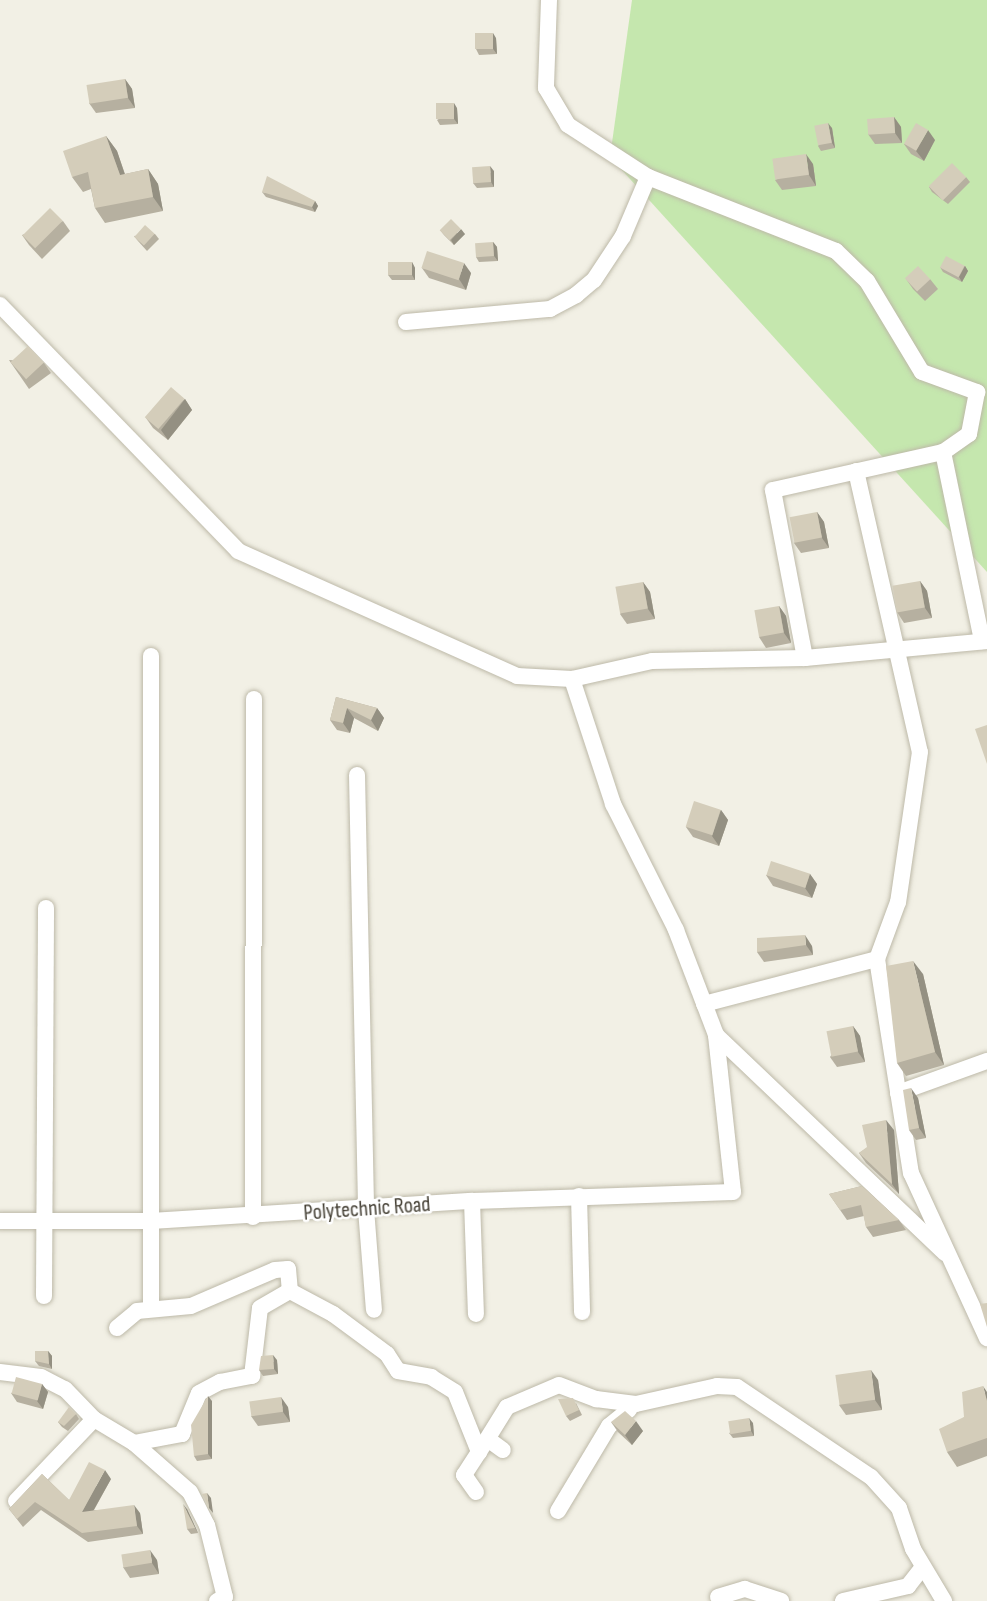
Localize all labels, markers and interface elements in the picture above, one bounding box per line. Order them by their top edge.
street label: Polytechnic Road [303,1191,431,1227]

